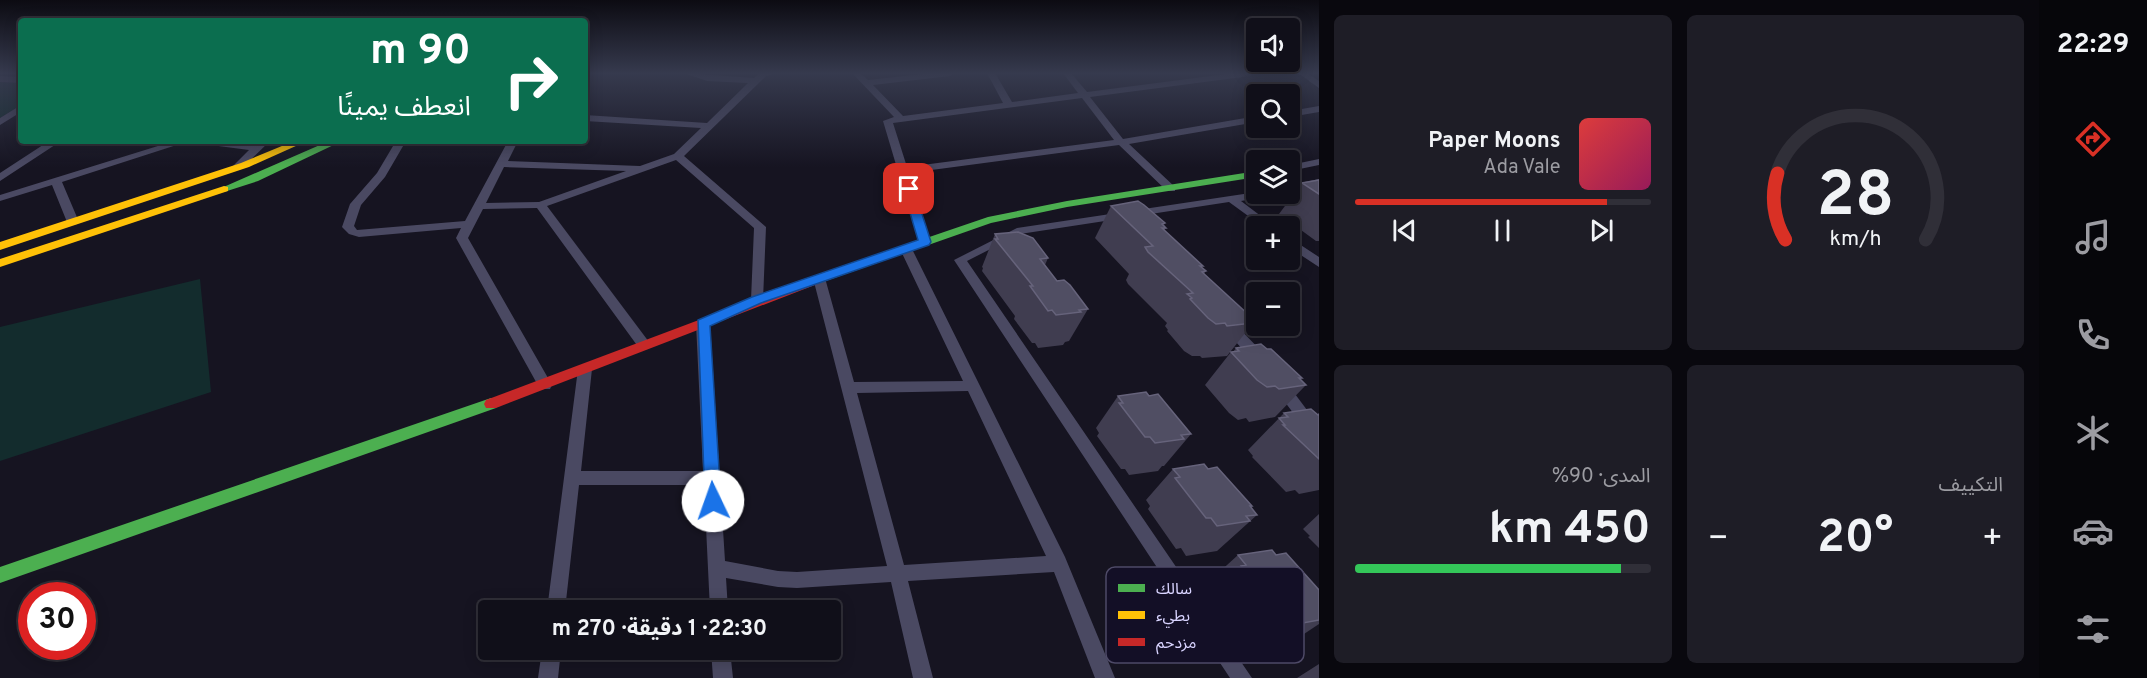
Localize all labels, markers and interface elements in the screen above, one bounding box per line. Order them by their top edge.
map controls [1246,18,1300,336]
button: sound [1246,18,1300,72]
text: 90 m [370,26,471,79]
text: 22:29 [2057,28,2129,62]
icon: right [492,42,570,120]
button: search [1246,84,1300,138]
text: انعطف يمينًا [337,91,471,125]
icon: directions [2072,118,2114,160]
text: Paper Moons [1428,128,1561,155]
button: layers [1246,150,1300,204]
text: Ada Vale [1483,155,1561,181]
text: 28 [1817,159,1894,238]
pin [883,163,934,214]
icon: arrive [892,172,925,205]
icon: previous [1388,214,1421,247]
icon: pause [1486,214,1519,247]
icon: next [1585,214,1618,247]
button: + [1246,216,1300,270]
icon: music [2072,216,2114,258]
text: km/h [1829,226,1881,253]
button: − [1246,282,1300,336]
icon: phone [2072,314,2114,356]
icon: climate [2072,412,2114,454]
text: المدى · 90% [1552,464,1651,490]
position arrow [681,469,745,533]
text: التكييف [1939,473,2003,499]
text: 450 km [1489,502,1651,559]
icon: car [2072,510,2114,552]
text: 20° [1817,511,1893,568]
text: − [1708,519,1729,561]
text: + [1982,519,2003,561]
legend [1106,567,1304,663]
text: سالك [1156,580,1192,600]
speed limit sign: 30 [18,582,96,660]
text: بطيء [1156,607,1190,628]
icon: filters [2072,608,2114,650]
text: 22:30 · 1 دقيقة · 270 m [552,616,767,643]
text: مزدحم [1156,634,1196,655]

